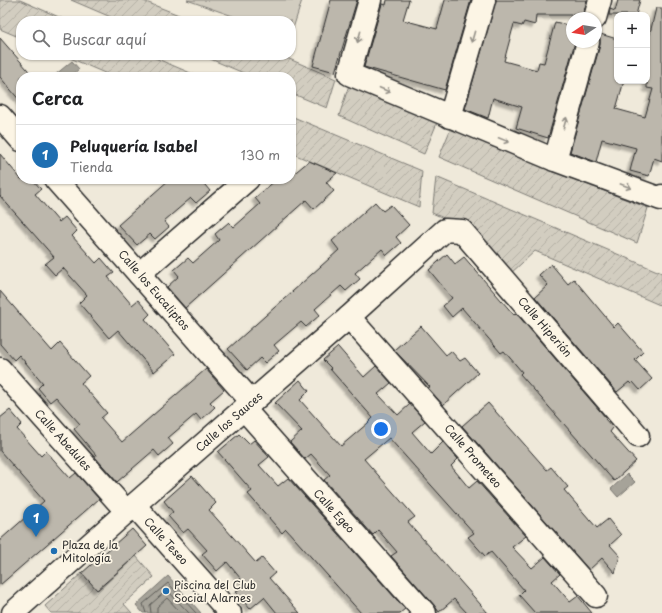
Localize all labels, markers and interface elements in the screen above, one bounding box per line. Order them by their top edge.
north arrow [566,12,602,48]
map controls [614,12,650,84]
button: + [614,12,650,48]
search box [16,16,296,60]
icon: search [30,27,52,49]
text: Buscar aquí [62,27,146,50]
one-way arrow [355,30,362,43]
one-way arrow [469,31,476,44]
button: − [614,48,650,84]
text: Cerca [32,85,83,111]
one-way arrow [378,86,390,94]
one-way arrow [562,117,569,130]
text: Peluquería Isabel [70,134,197,157]
one-way arrow [498,136,510,144]
text: 1 [42,145,48,164]
text: 130 m [241,145,280,164]
text: Tienda [70,157,113,176]
one-way arrow [619,183,631,191]
street label: Calle los Eucaliptos [115,246,194,334]
street label: Calle Hiperión [514,293,577,361]
street label: Calle los Sauces [191,388,266,456]
street label: Calle Abedules [31,405,96,474]
your location [371,419,391,439]
street label: Calle Prometeo [441,420,506,491]
street label: Calle Egeo [310,485,359,537]
pin: 1 [23,504,49,537]
street label: Calle Teseo [140,513,192,568]
place label: Plaza de la Mitología [62,536,118,566]
marker: Plaza de la Mitología [49,546,59,556]
place label: Piscina del Club Social Alarnes [174,576,256,606]
marker: Piscina del Club Social Alarnes [161,586,171,596]

